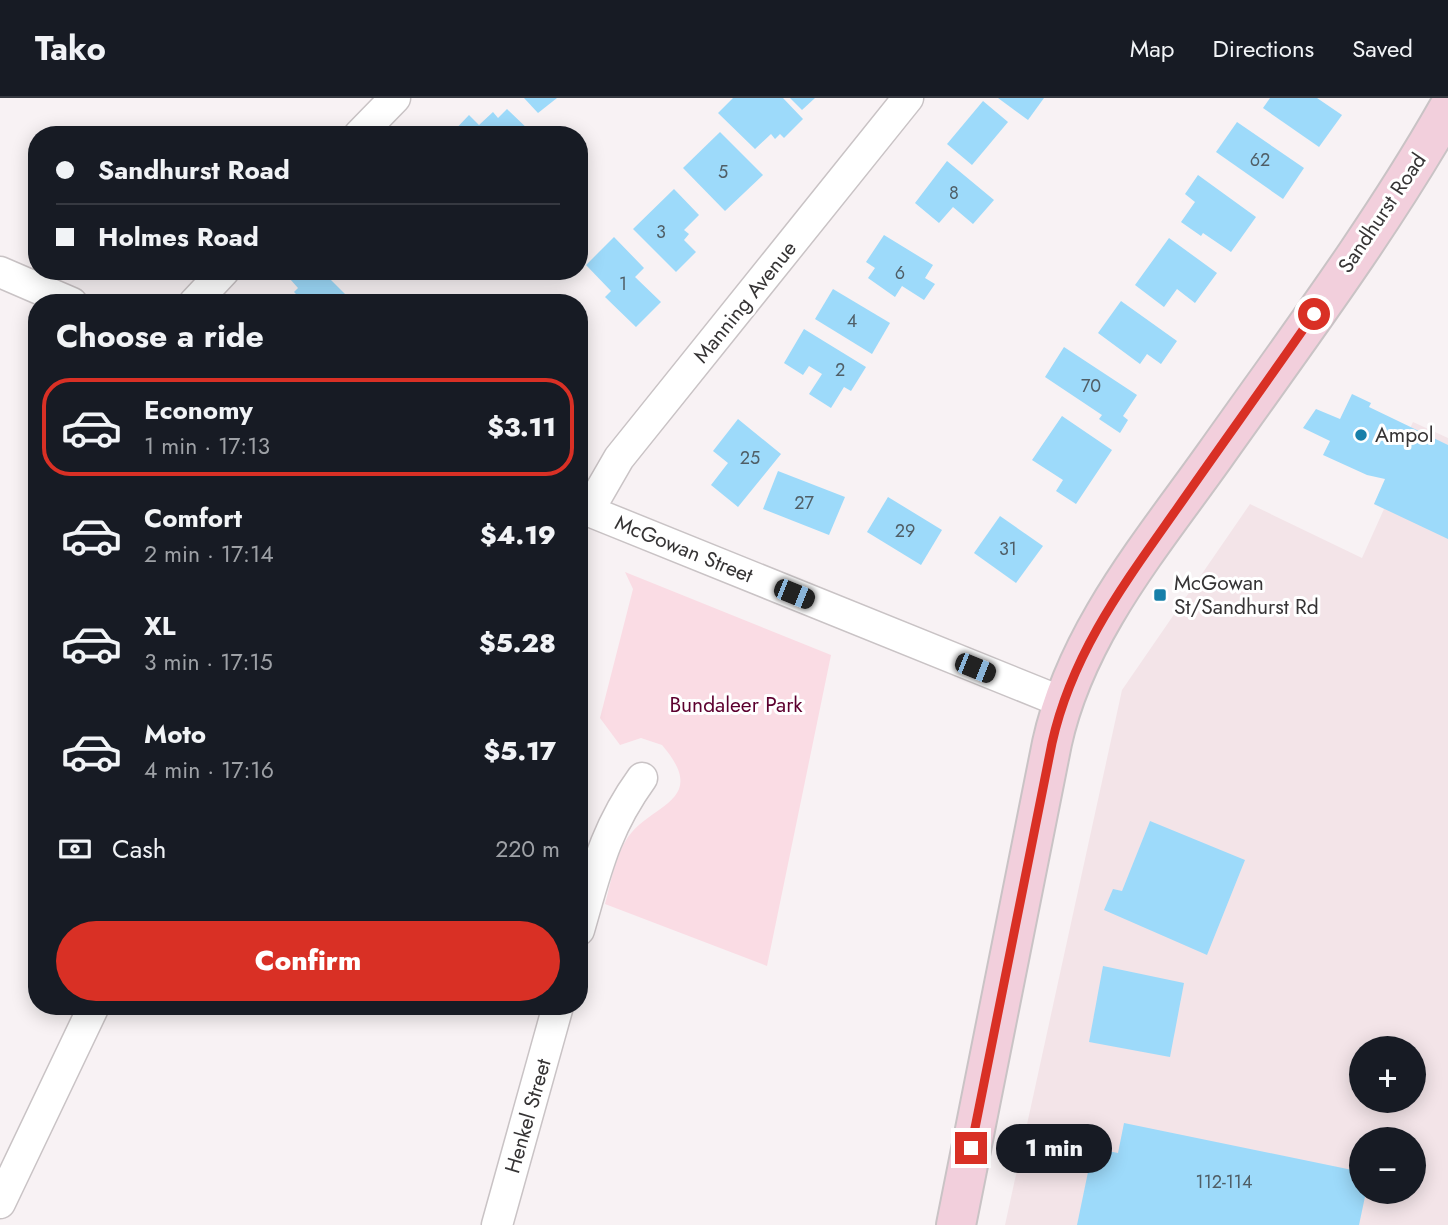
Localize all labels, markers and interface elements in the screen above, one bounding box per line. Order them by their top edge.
text: Tako [35,25,106,72]
text: Map [1130,31,1175,66]
text: Directions [1213,31,1314,66]
text: Saved [1352,31,1413,66]
house number: 62 [1250,147,1270,173]
street label: Sandhurst Road [1331,147,1433,279]
text: Sandhurst Road [98,151,290,189]
house number: 5 [718,159,728,185]
house number: 8 [949,180,959,206]
text: Holmes Road [98,218,259,256]
house number: 3 [656,219,666,245]
street label: Manning Avenue [686,234,804,369]
house number: 6 [895,260,905,286]
house number: 1 [619,271,627,297]
route start [1298,298,1330,330]
house number: 4 [847,308,857,334]
text: Choose a ride [56,313,264,359]
house number: 2 [835,357,845,383]
house number: 70 [1081,373,1101,399]
text: Economy [144,391,253,429]
icon: car [60,396,123,459]
text: $3.11 [487,408,556,446]
place label: Ampol [1375,420,1434,450]
marker: Ampol [1353,427,1369,443]
text: 1 min · 17:13 [144,429,270,463]
house number: 25 [740,445,760,471]
house number: 27 [794,490,814,516]
text: Comfort [144,499,242,537]
icon: car [60,504,123,567]
street label: McGowan Street [611,508,757,590]
text: $4.19 [480,516,556,554]
house number: 29 [895,518,915,544]
house number: 31 [999,536,1017,562]
text: 2 min · 17:14 [144,537,274,571]
place label: McGowan St/Sandhurst Rd [1174,568,1319,622]
car [771,576,818,612]
marker: McGowan St/Sandhurst Rd [1152,587,1168,603]
text: XL [144,607,176,645]
icon: car [60,612,123,675]
text: $5.28 [479,624,556,662]
text: 3 min · 17:15 [144,645,273,679]
car [952,650,999,686]
park label: Bundaleer Park [669,690,803,720]
text: Moto [144,715,206,753]
icon: car [60,720,123,783]
text: $5.17 [484,732,556,770]
text: 4 min · 17:16 [144,753,274,787]
icon: cash [56,830,94,868]
text: Cash [112,830,166,868]
text: 220 m [495,832,560,866]
button: Confirm [56,921,560,1001]
map controls [1349,1036,1426,1204]
button: + [1349,1036,1426,1113]
street label: Henkel Street [497,1055,559,1177]
callout: 1 min [996,1124,1111,1172]
button: − [1349,1127,1426,1204]
text: 1 min [1025,1131,1083,1165]
route end [955,1132,987,1164]
house number: 112-114 [1196,1169,1252,1195]

